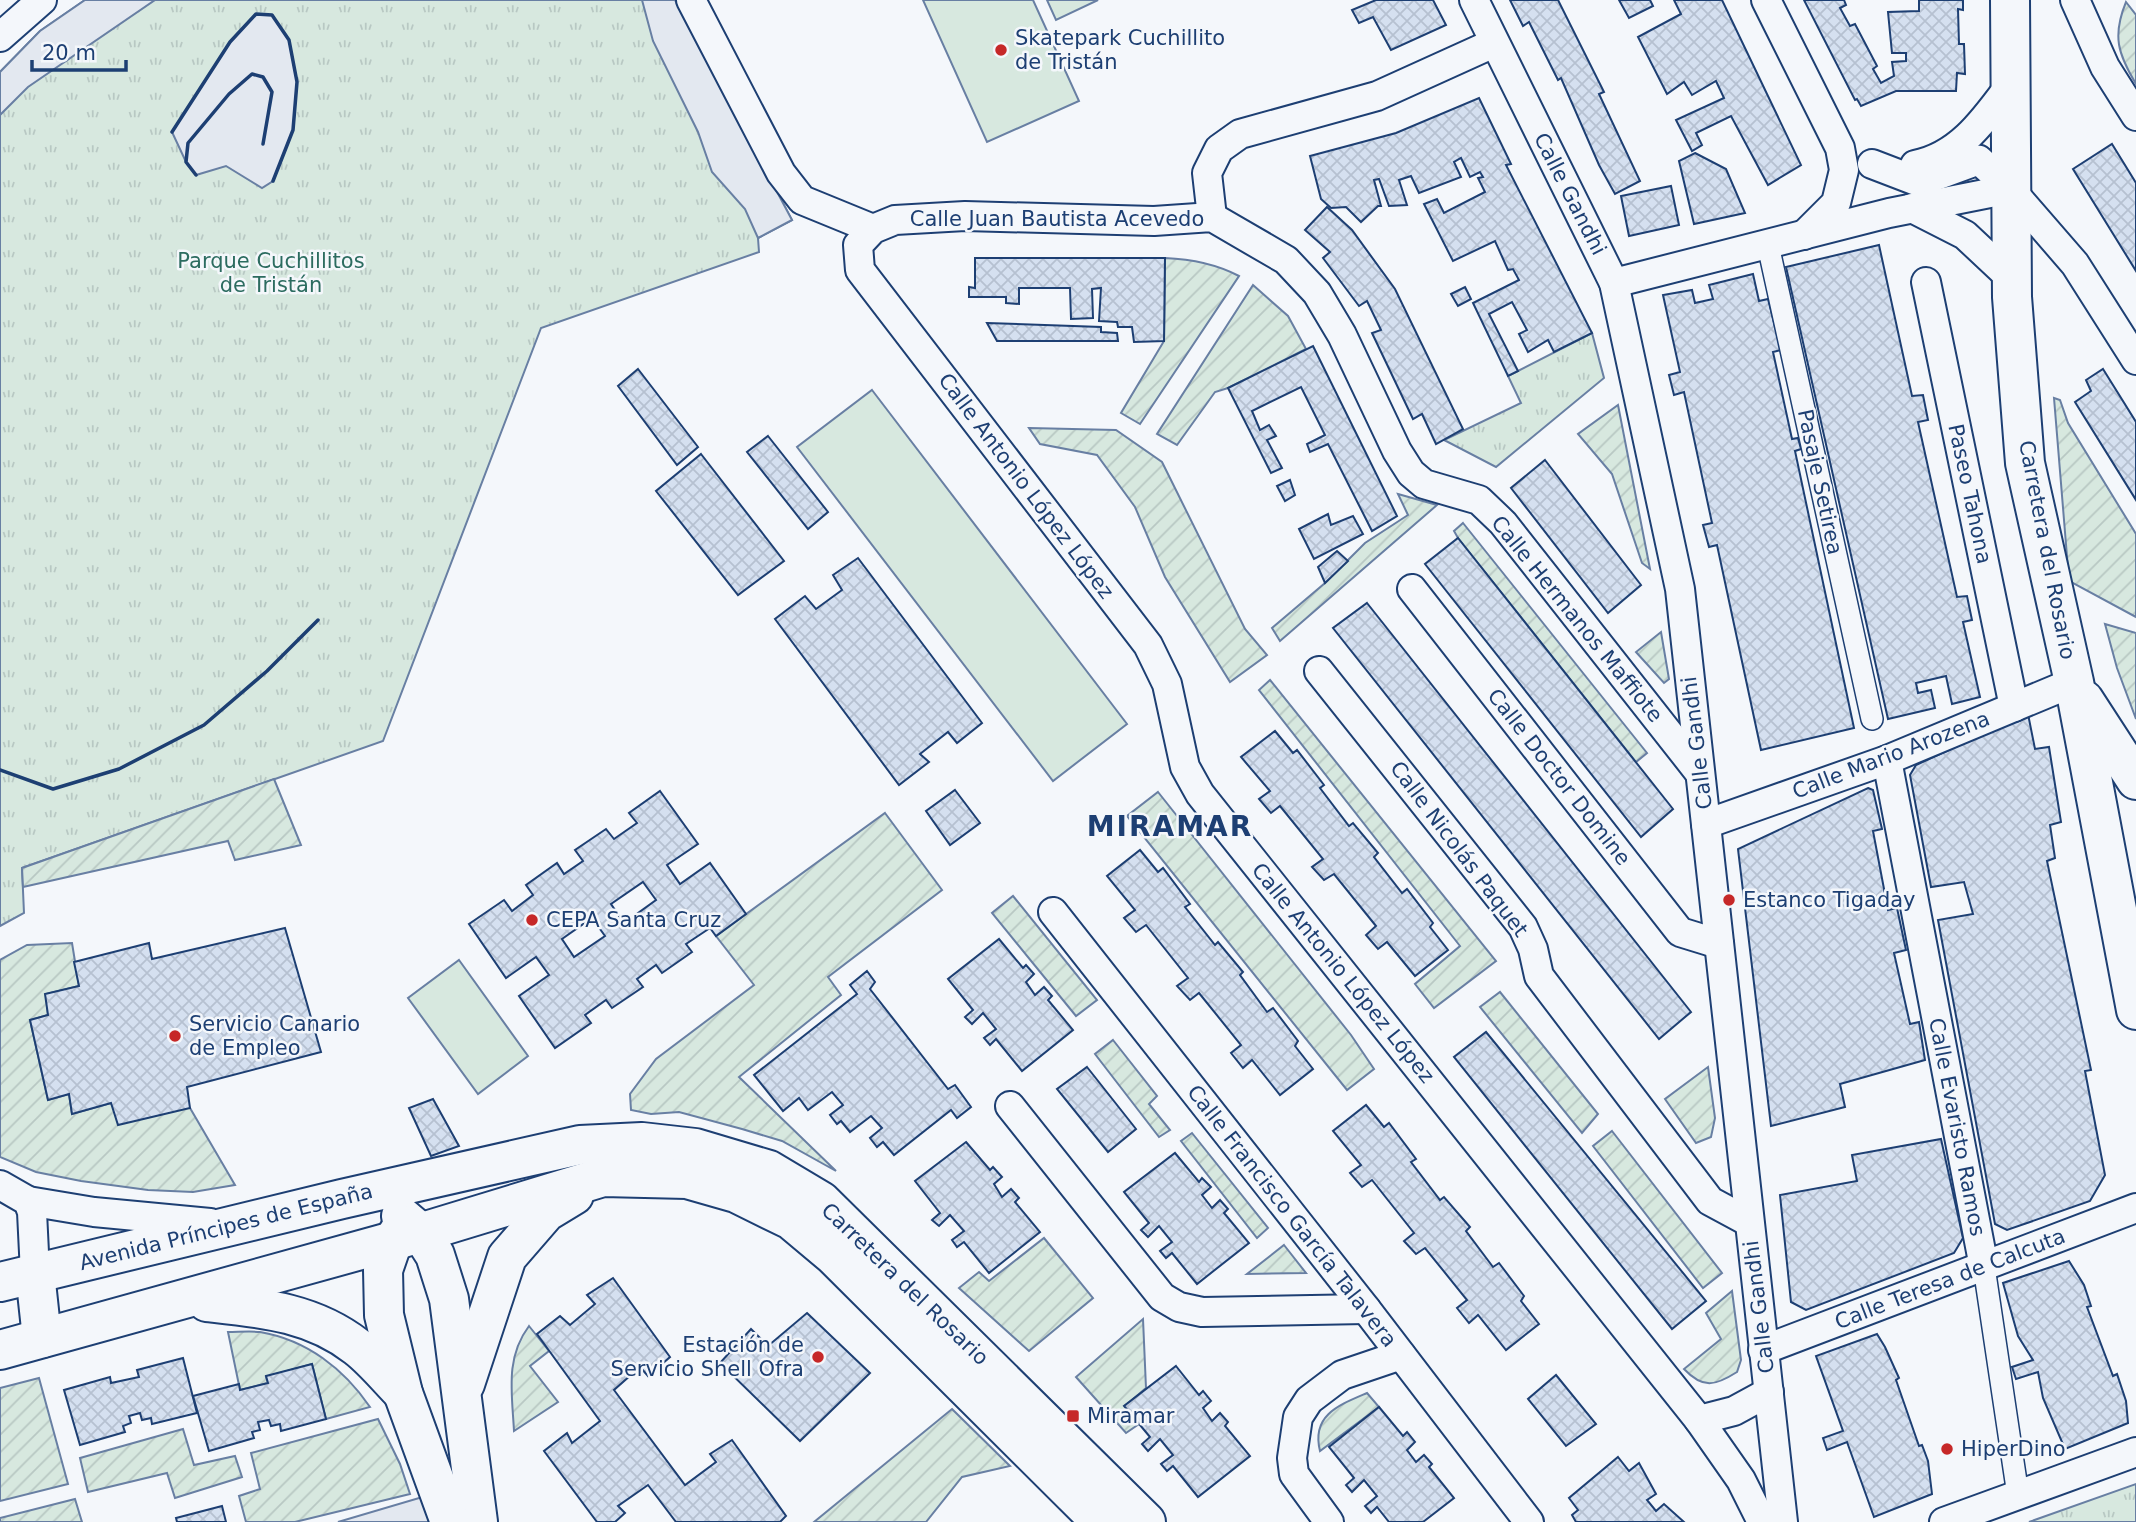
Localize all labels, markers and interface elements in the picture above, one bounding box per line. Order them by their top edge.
place label: Skatepark Cuchillito de Tristán [1015,26,1225,74]
scale bar [32,28,126,72]
text: 20 m [42,41,96,65]
marker: Skatepark Cuchillito de Tristán [993,42,1009,58]
street label: Calle Gandhi [1529,129,1611,259]
street label: Calle Juan Bautista Acevedo [910,207,1204,231]
park label: Parque Cuchillitos de Tristán [177,249,365,297]
street label: Calle Antonio López López [933,369,1119,603]
street label: Pasaje Setirea [1793,407,1847,557]
street label: Paseo Tahona [1943,422,1997,566]
street label: Carretera del Rosario [2014,438,2080,662]
street label: Calle Hermanos Maffiote [1486,511,1668,727]
street label: Calle Gandhi [1677,675,1717,811]
street label: Calle Doctor Domine [1483,684,1635,870]
street label: Calle Mario Arozena [1789,706,1993,804]
street label: Calle Nicolás Paquet [1385,757,1533,941]
district label: MIRAMAR [1087,810,1253,843]
street label: Calle Antonio López López [1247,858,1439,1088]
place label: Estanco Tigaday [1743,888,1916,912]
marker: Estanco Tigaday [1721,892,1737,908]
place label: CEPA Santa Cruz [546,908,721,932]
marker: CEPA Santa Cruz [524,912,540,928]
place label: Servicio Canario de Empleo [189,1012,360,1060]
street label: Calle Evaristo Ramos [1924,1016,1990,1238]
marker: Servicio Canario de Empleo [167,1028,183,1044]
street label: Calle Francisco García Talavera [1182,1080,1402,1352]
street label: Avenida Príncipes de España [77,1179,375,1275]
street label: Carretera del Rosario [817,1198,993,1370]
street label: Calle Teresa de Calcuta [1831,1224,2069,1334]
street label: Calle Gandhi [1739,1239,1779,1375]
place label: Estación de Servicio Shell Ofra [611,1333,804,1381]
marker: Estación de Servicio Shell Ofra [810,1349,826,1365]
place label: Miramar [1087,1404,1175,1428]
marker: Miramar [1065,1408,1081,1424]
place label: HiperDino [1961,1437,2066,1461]
marker: HiperDino [1939,1441,1955,1457]

